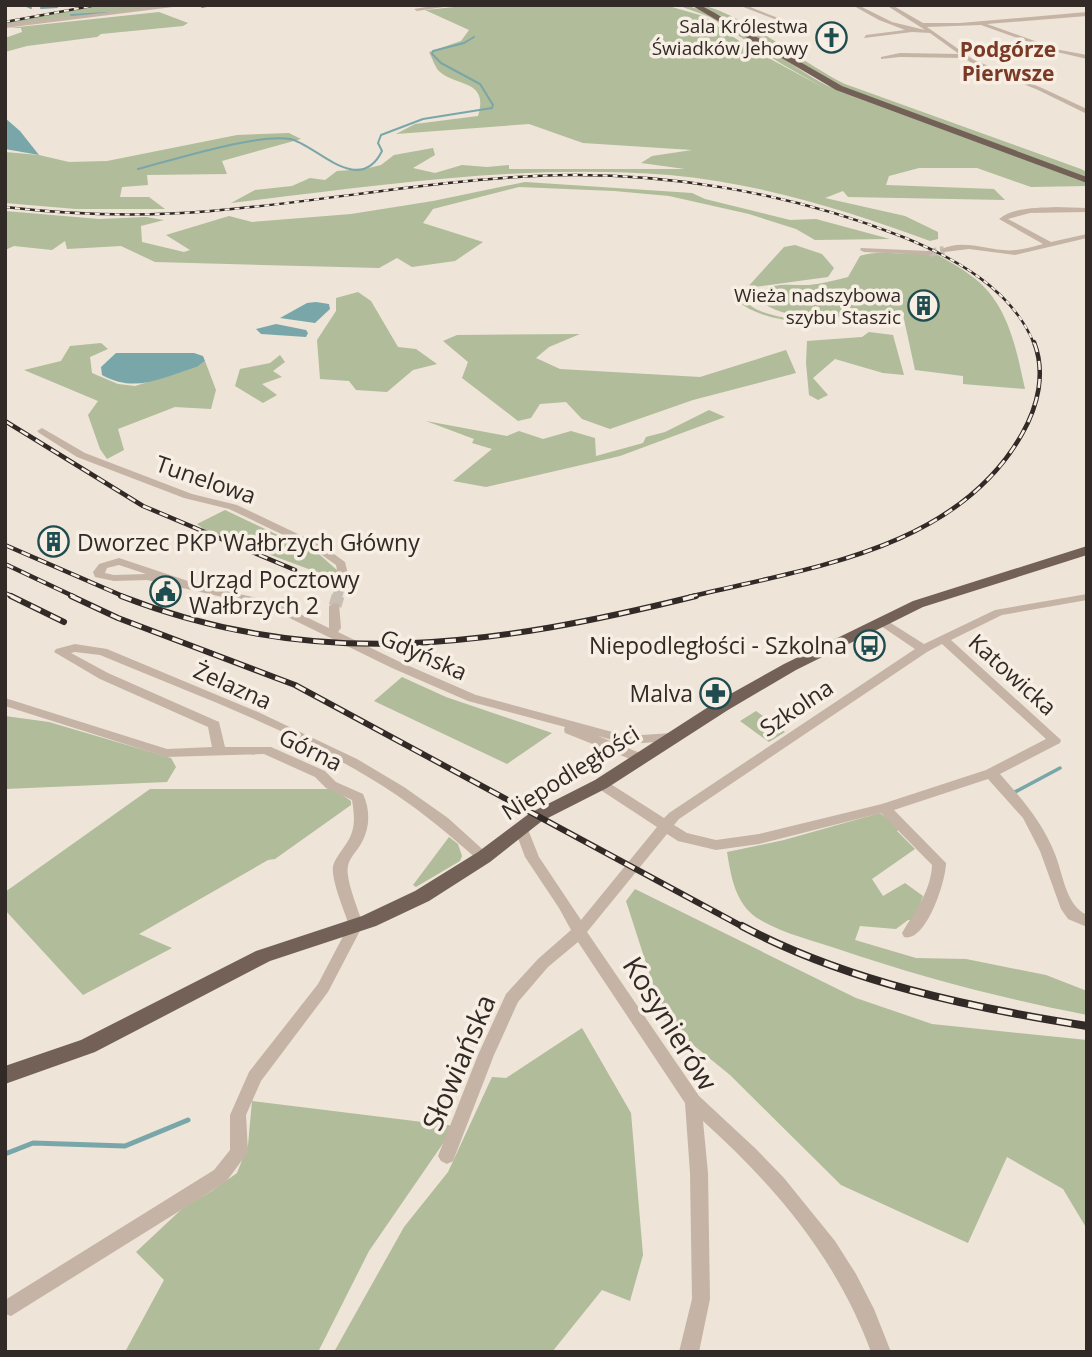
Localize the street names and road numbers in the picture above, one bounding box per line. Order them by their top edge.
street label: Tunelowa [152,447,260,511]
street label: Gdyńska [375,621,473,687]
street label: Katowicka [962,626,1064,722]
street label: Żelazna [189,654,277,716]
street label: Szkolna [753,671,839,743]
street label: Niepodległości [495,717,645,827]
street label: Górna [274,720,348,778]
street label: Kosynierów [615,949,727,1097]
street label: Słowiańska [412,988,504,1136]

